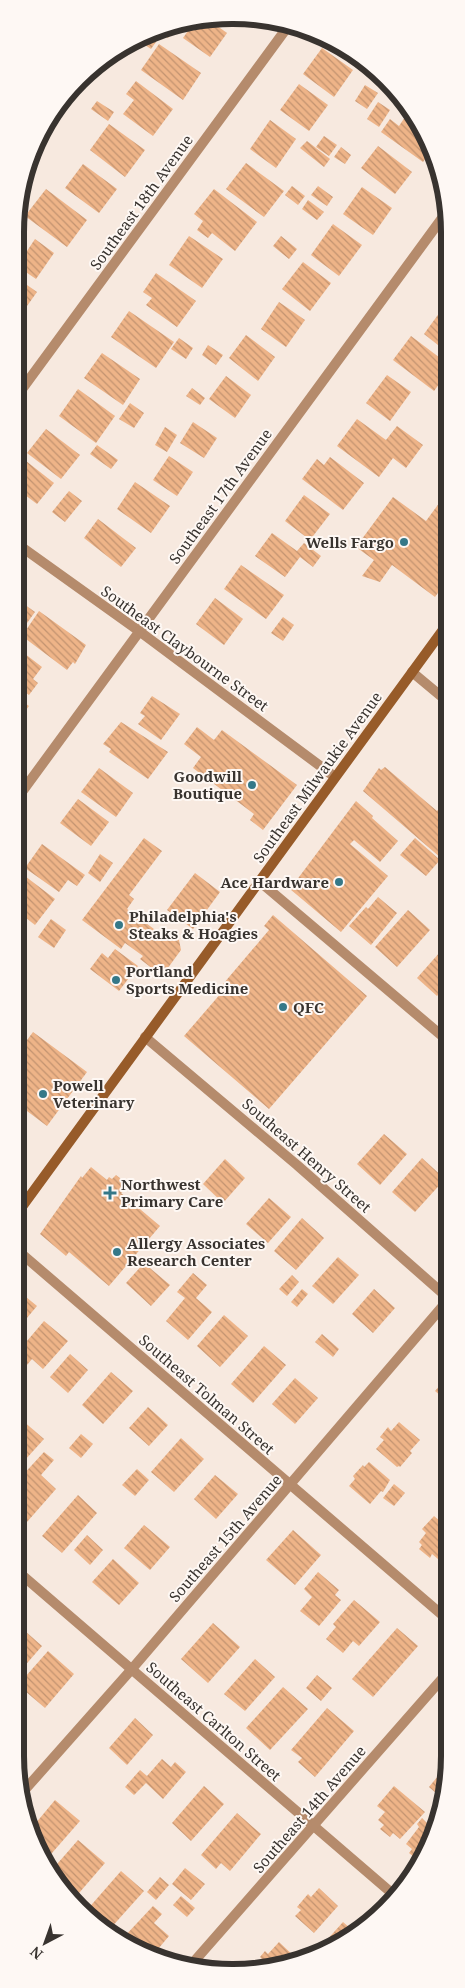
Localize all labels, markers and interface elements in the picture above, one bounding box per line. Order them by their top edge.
street label: Southeast 18th Avenue [85,130,197,274]
street label: Southeast 17th Avenue [164,424,276,568]
place label: Wells Fargo [305,532,394,552]
marker: Wells Fargo [398,536,410,548]
street label: Southeast Claybourne Street [97,581,273,715]
street label: Southeast Milwaukie Avenue [248,687,386,867]
place label: Goodwill Boutique [173,766,243,803]
marker: Goodwill Boutique [246,779,258,791]
place label: Ace Hardware [220,872,329,892]
marker: Ace Hardware [333,876,345,888]
place label: Philadelphia's Steaks & Hoagies [129,906,258,943]
marker: Philadelphia's Steaks & Hoagies [113,919,125,931]
place label: Portland Sports Medicine [126,961,248,998]
marker: Portland Sports Medicine [110,974,122,986]
place label: QFC [293,997,324,1017]
marker: QFC [277,1001,289,1013]
place label: Powell Veterinary [53,1075,135,1112]
marker: Powell Veterinary [37,1088,49,1100]
street label: Southeast Henry Street [238,1094,376,1216]
place label: Northwest Primary Care [121,1174,223,1211]
marker: Northwest Primary Care [103,1186,117,1200]
place label: Allergy Associates Research Center [127,1233,265,1270]
marker: Allergy Associates Research Center [111,1246,123,1258]
street label: Southeast Tolman Street [135,1330,279,1458]
street label: Southeast 15th Avenue [164,1470,286,1606]
street label: Southeast Carlton Street [142,1657,286,1785]
street label: Southeast 14th Avenue [248,1741,370,1877]
north arrow [20,1918,70,1968]
text: N [26,1942,47,1964]

